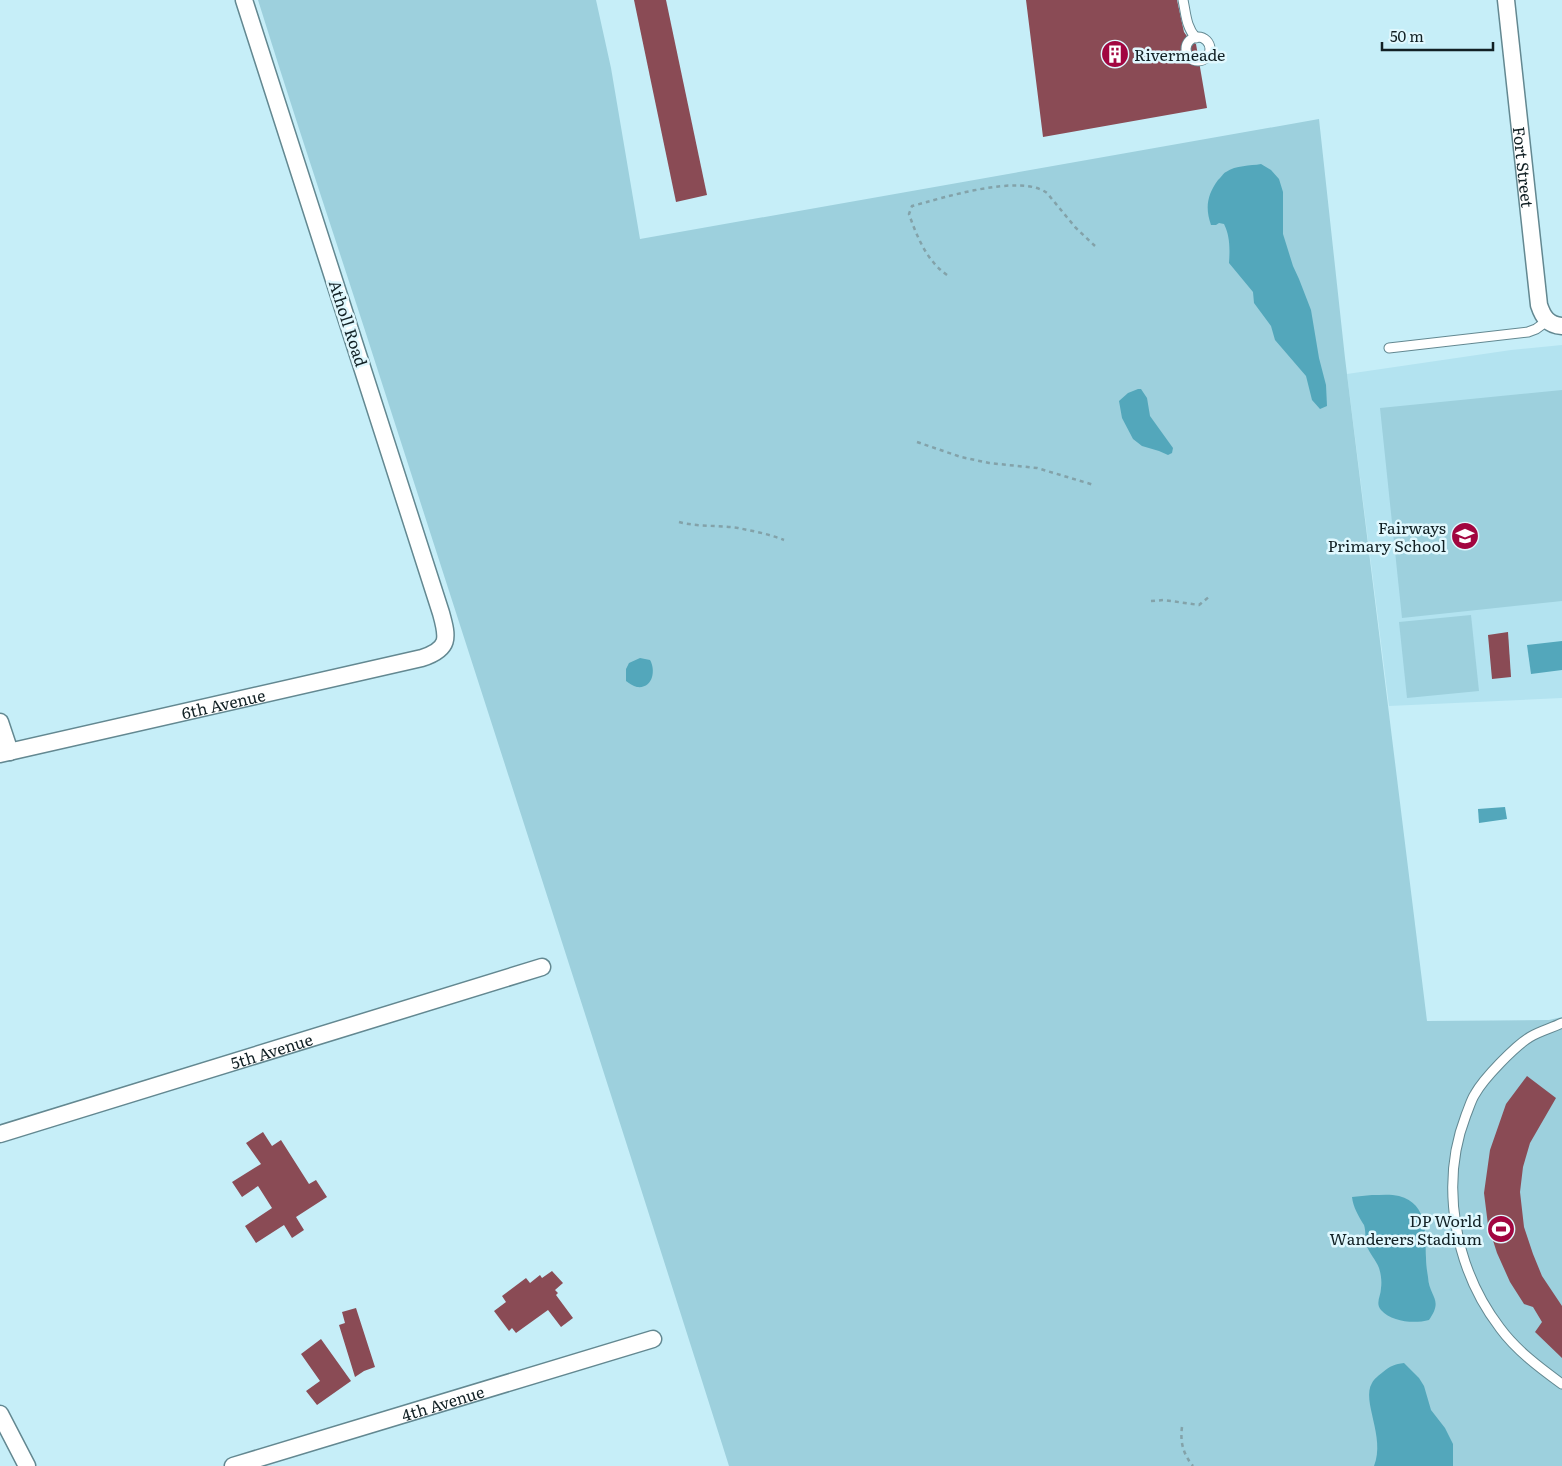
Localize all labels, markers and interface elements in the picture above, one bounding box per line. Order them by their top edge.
scale bar [1382,20,1493,52]
text: 50 m [1390,24,1424,47]
building icon: Rivermeade [1100,39,1130,69]
place label: Rivermeade [1134,42,1225,66]
street label: Fort Street [1508,125,1540,209]
street label: Atholl Road [324,277,374,370]
place label: Fairways Primary School [1328,515,1446,557]
school or university icon: Fairways Primary School [1450,521,1480,551]
street label: 6th Avenue [179,682,267,724]
street label: 5th Avenue [227,1026,315,1074]
place label: DP World Wanderers Stadium [1329,1208,1482,1250]
sports icon: DP World Wanderers Stadium [1486,1214,1516,1244]
street label: 4th Avenue [398,1379,487,1426]

